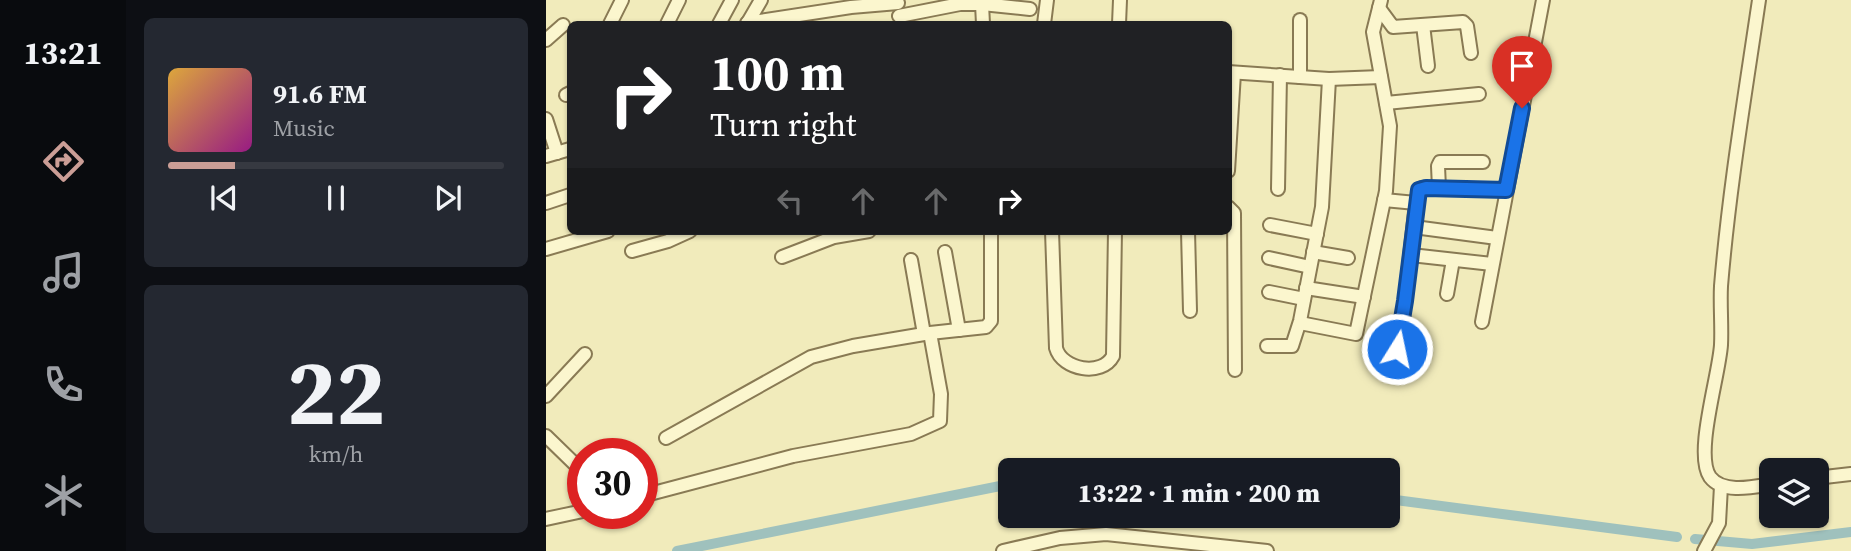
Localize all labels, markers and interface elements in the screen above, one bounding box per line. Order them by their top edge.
text: 13:21 [24,31,102,75]
pin [1492,36,1552,108]
text: 100 m [710,39,845,106]
icon: arrive [1503,47,1541,85]
icon: right [595,49,686,140]
text: 91.6 FM [273,76,367,112]
text: Turn right [710,103,856,147]
text: Music [273,112,335,144]
icon: directions [39,137,88,186]
icon: previous [205,179,243,217]
icon: pause [317,179,355,217]
icon: next [429,179,467,217]
icon: left [771,182,809,220]
icon: ahead [844,182,882,220]
icon: ahead [917,182,955,220]
icon: right [990,182,1028,220]
icon: music [39,248,88,297]
position arrow [1360,312,1434,386]
text: 22 [287,330,385,454]
icon: phone [39,360,88,409]
text: km/h [309,438,363,470]
speed limit sign: 30 [567,438,658,529]
map controls [1759,458,1829,528]
button: layers [1759,458,1829,528]
icon: climate [39,471,88,520]
text: 13:22 · 1 min · 200 m [1078,475,1320,511]

